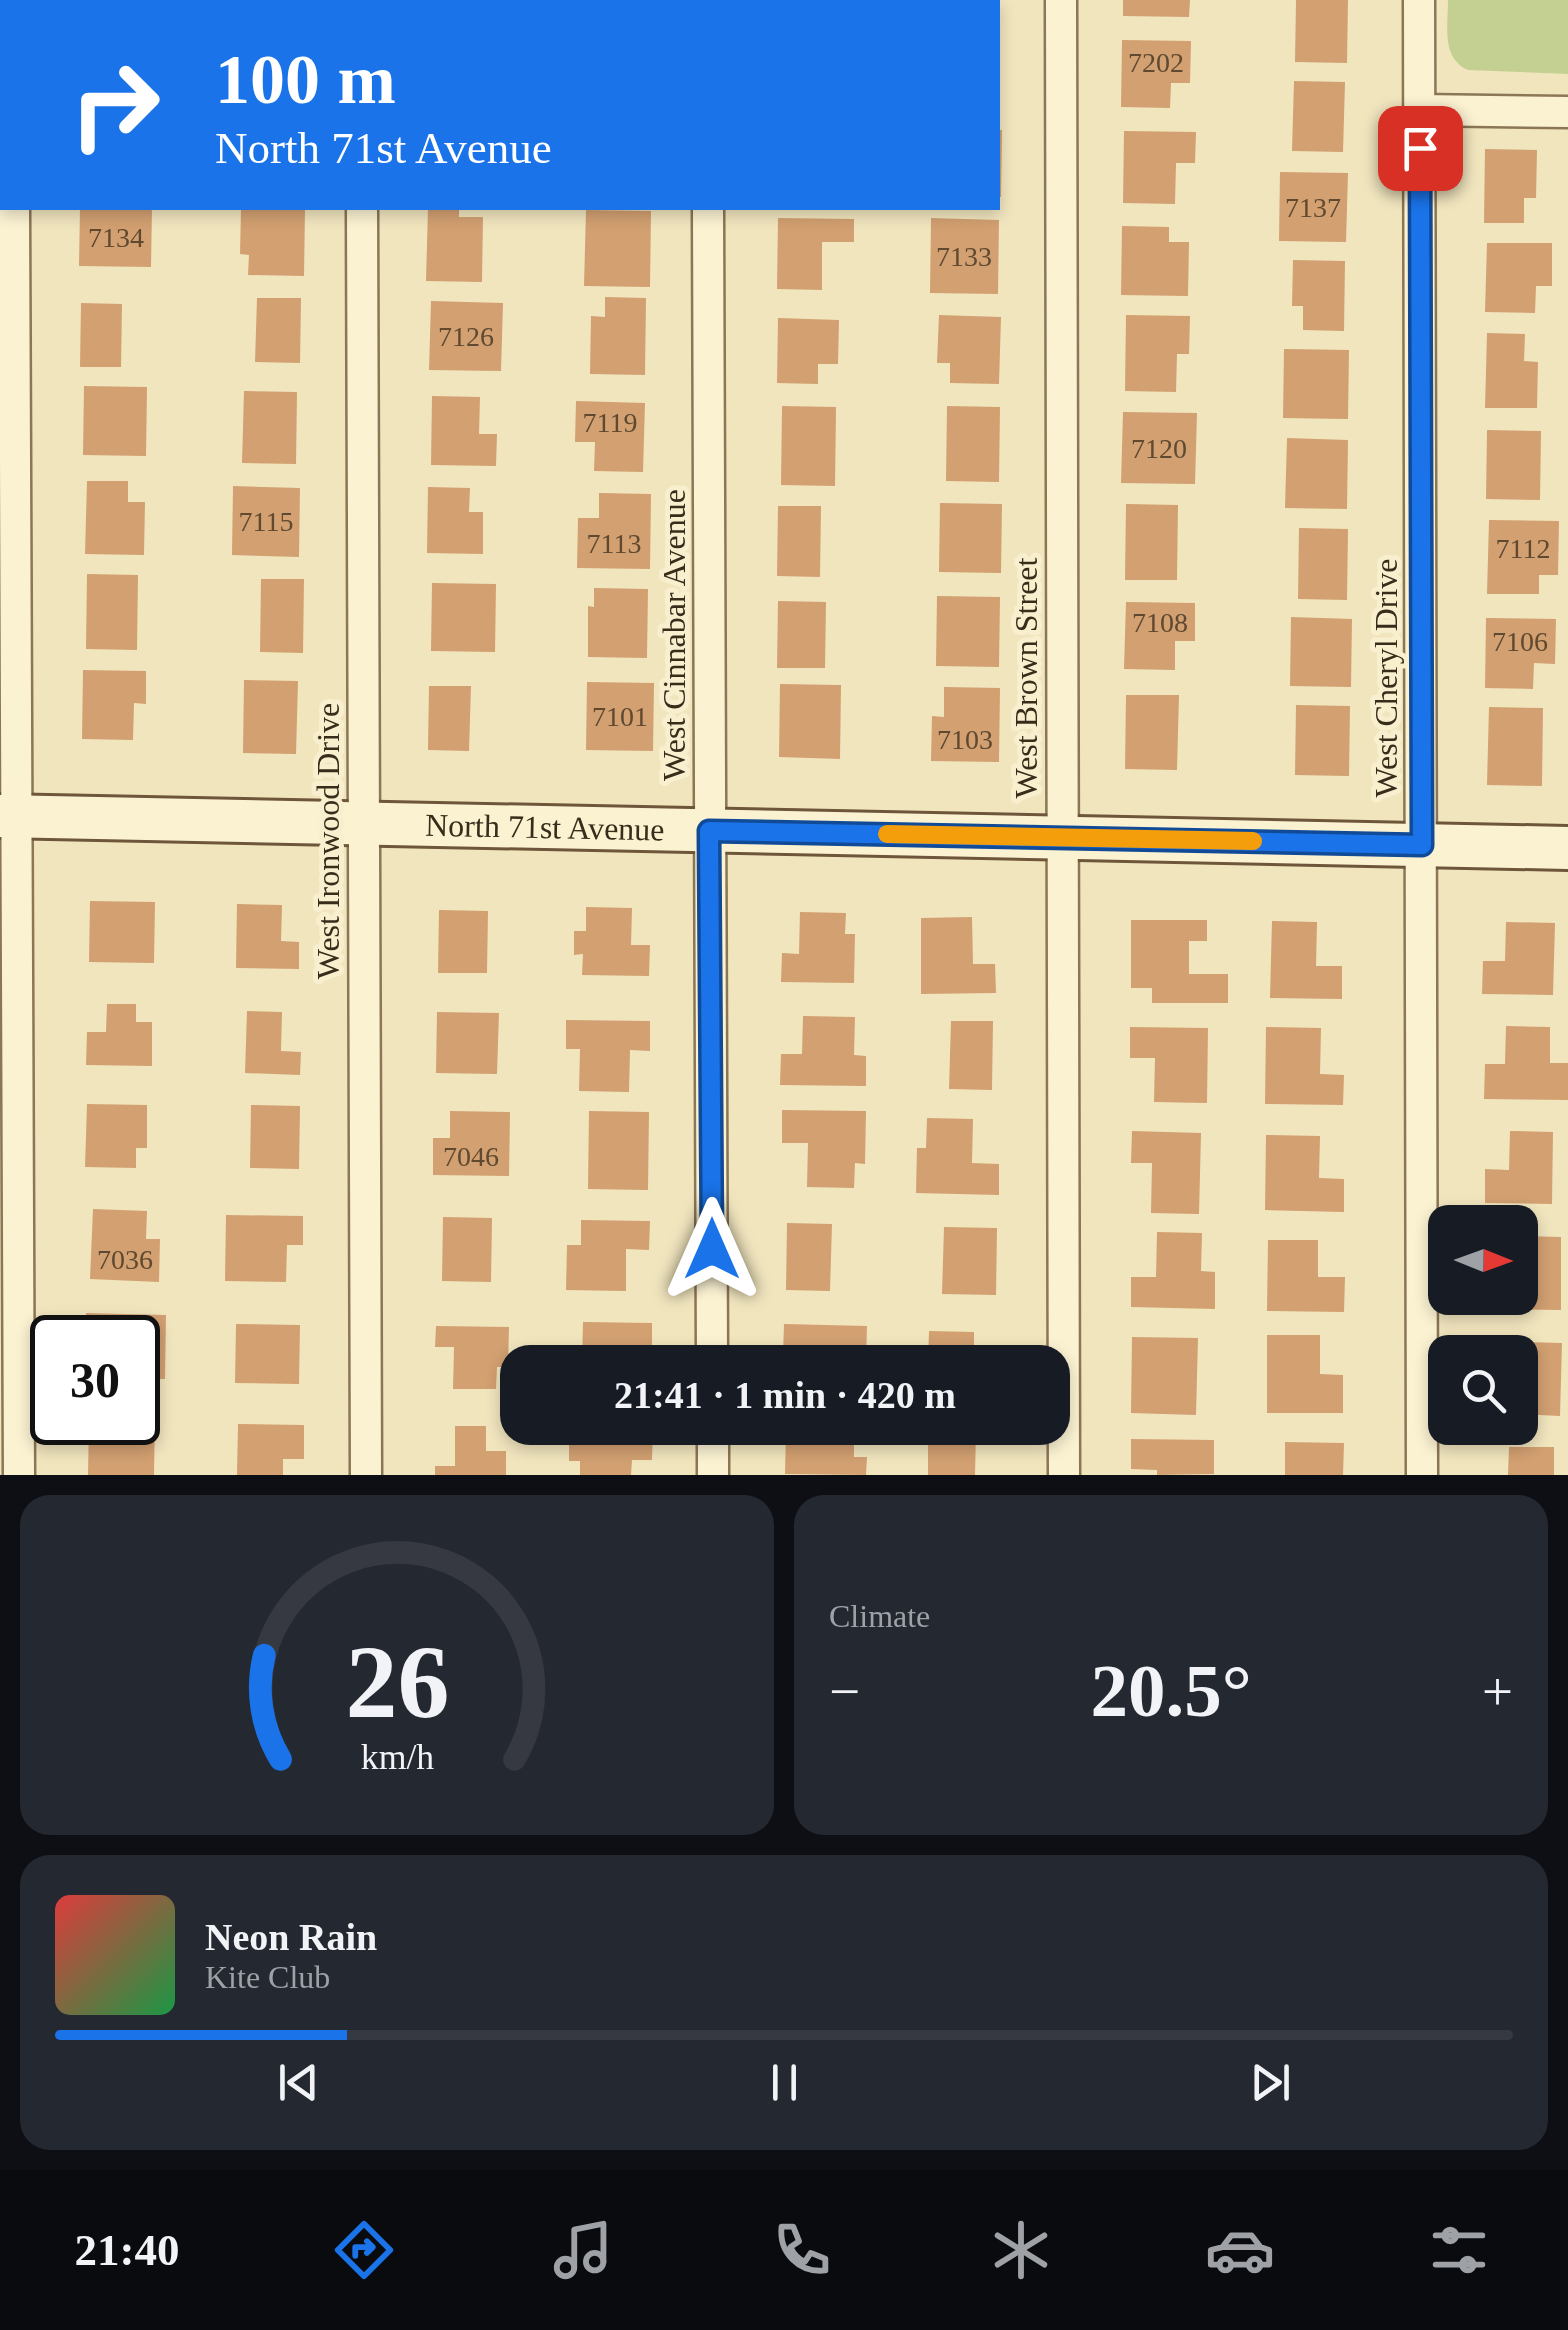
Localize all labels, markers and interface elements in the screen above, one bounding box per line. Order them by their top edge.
icon: right [50,40,180,170]
text: 100 m [215,41,396,118]
house number: 7202 [1128,47,1184,78]
pin [1378,106,1463,191]
icon: arrive [1393,121,1448,176]
text: North 71st Avenue [215,123,552,173]
house number: 7137 [1285,192,1341,223]
house number: 7134 [88,222,144,253]
house number: 7133 [936,241,992,272]
house number: 7126 [438,321,494,352]
house number: 7119 [583,407,637,438]
house number: 7120 [1131,433,1187,464]
street label: West Cinnabar Avenue [656,489,692,781]
house number: 7115 [239,506,293,537]
house number: 7113 [587,528,641,559]
house number: 7112 [1496,533,1550,564]
street label: West Brown Street [1008,557,1044,798]
street label: West Cheryl Drive [1368,558,1404,798]
house number: 7108 [1132,607,1188,638]
house number: 7106 [1492,626,1548,657]
house number: 7101 [592,701,648,732]
street label: West Ironwood Drive [310,703,346,979]
house number: 7103 [937,724,993,755]
street label: North 71st Avenue [425,807,665,848]
house number: 7046 [443,1141,499,1172]
position arrow [660,1197,764,1301]
north arrow [1428,1205,1538,1315]
map controls [1428,1205,1538,1445]
house number: 7036 [97,1244,153,1275]
speed limit sign: 30 [30,1315,160,1445]
button: search [1428,1335,1538,1445]
text: 21:41 · 1 min · 420 m [614,1374,956,1416]
text: Climate [829,1598,930,1634]
text: 26 [345,1624,449,1739]
text: 20.5° [1090,1649,1252,1732]
text: − [829,1661,860,1722]
text: + [1482,1661,1513,1722]
text: km/h [360,1737,434,1777]
text: Neon Rain [205,1916,377,1958]
text: Kite Club [205,1959,330,1995]
icon: previous [271,2055,326,2110]
icon: pause [757,2055,812,2110]
icon: next [1243,2055,1298,2110]
icon: directions [329,2215,399,2285]
icon: music [548,2215,618,2285]
icon: phone [767,2215,837,2285]
icon: climate [986,2215,1056,2285]
icon: car [1205,2215,1275,2285]
icon: filters [1424,2215,1494,2285]
text: 21:40 [75,2225,180,2275]

